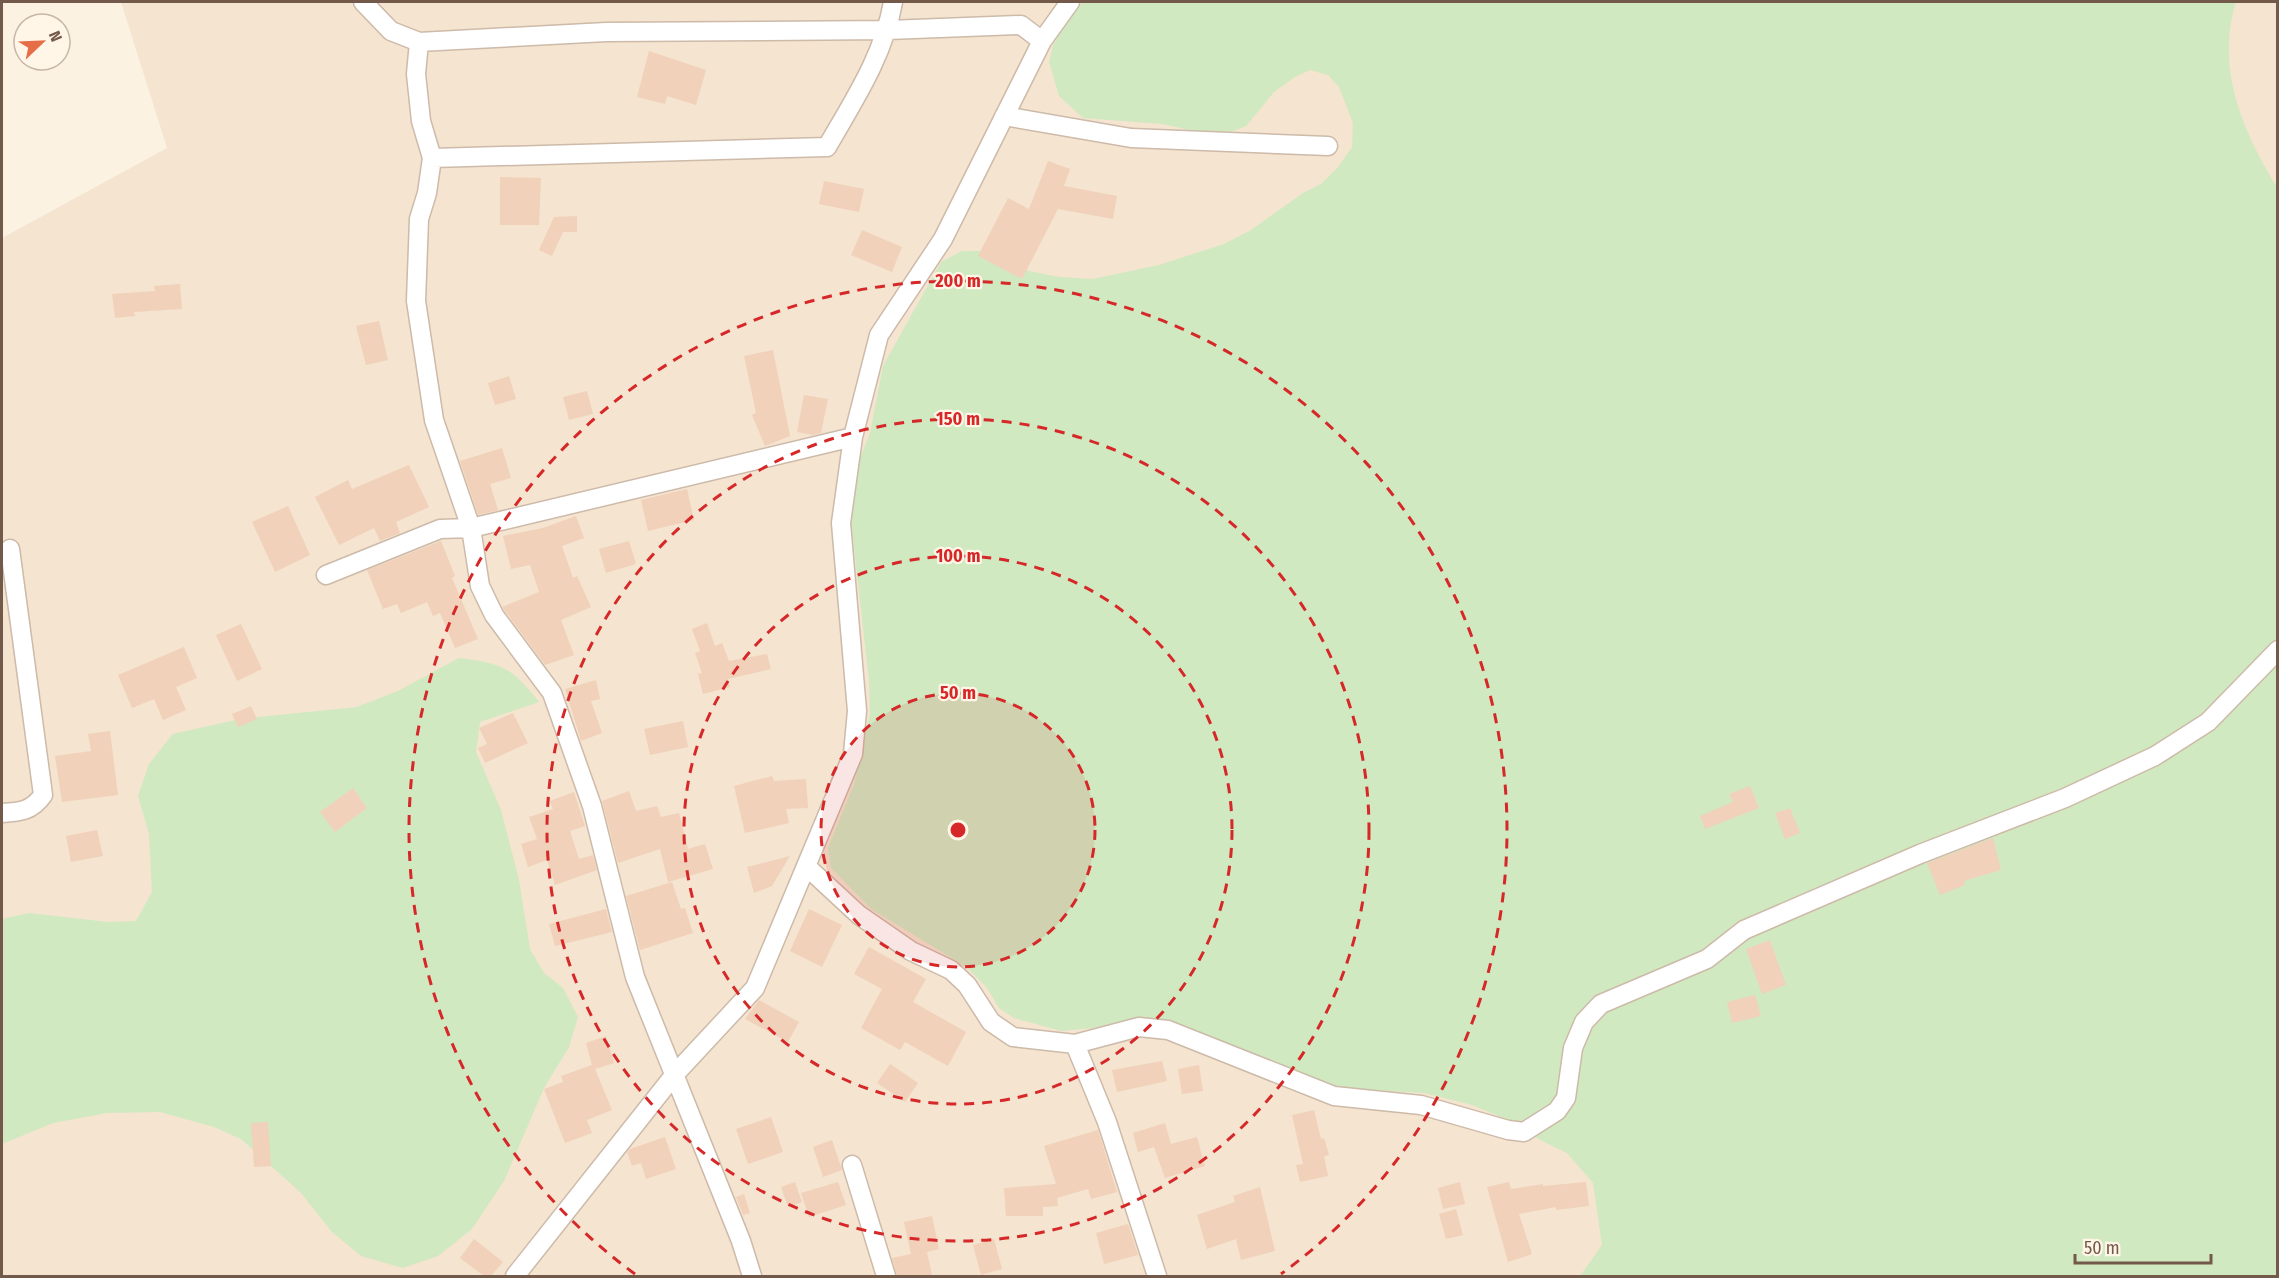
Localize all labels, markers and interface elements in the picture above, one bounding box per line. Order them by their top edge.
north arrow [12,12,72,72]
text: N [45,28,66,44]
text: 200 m [934,270,981,292]
text: 150 m [936,408,980,430]
text: 100 m [936,545,980,567]
text: 50 m [940,682,976,704]
centre of rings [948,820,968,840]
scale bar [2075,1227,2212,1265]
text: 50 m [2084,1237,2120,1259]

